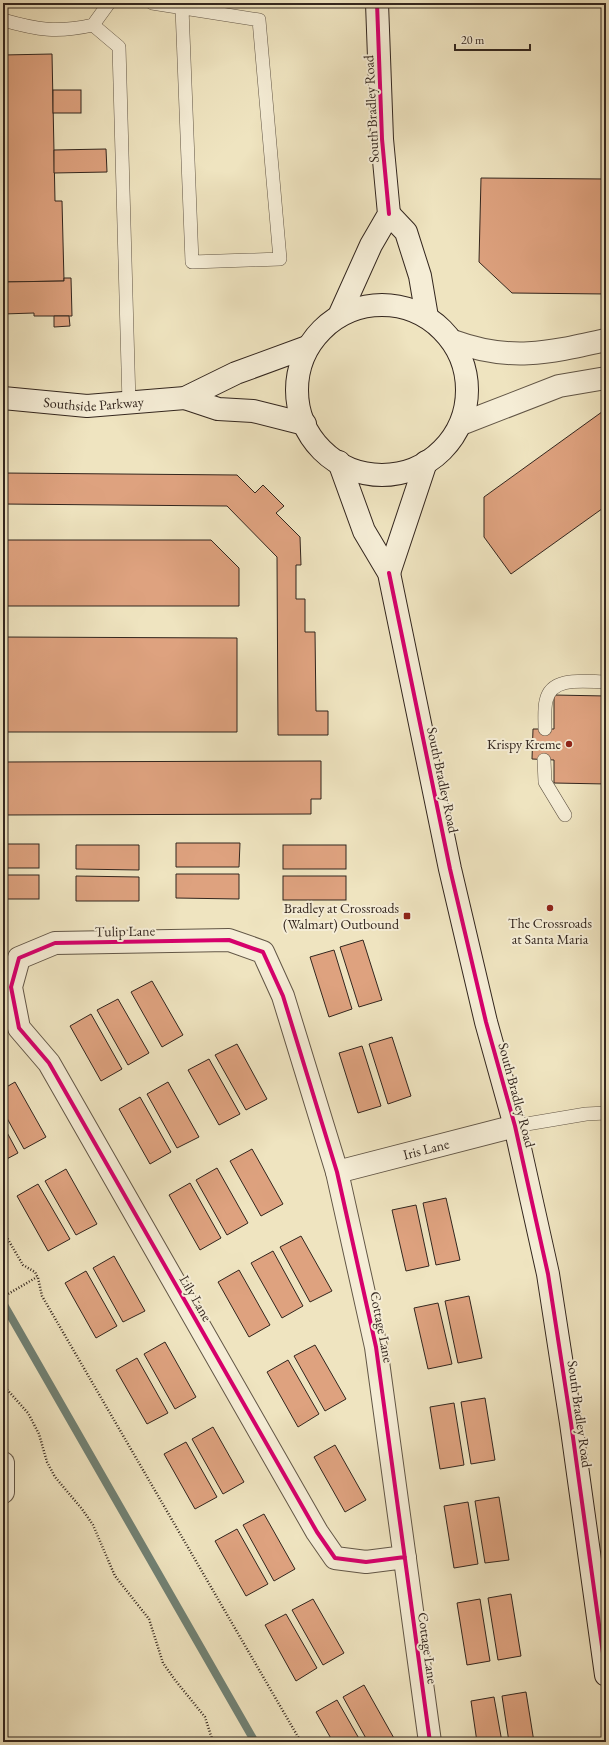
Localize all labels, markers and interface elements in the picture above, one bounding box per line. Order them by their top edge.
scale bar [455,26,530,52]
text: 20 m [461,32,485,48]
street label: South Bradley Road [359,54,383,163]
street label: Southside Parkway [43,392,145,415]
street label: South Bradley Road [423,725,463,836]
place label: Krispy Kreme [487,735,562,753]
marker: Krispy Kreme [564,739,574,749]
place label: Bradley at Crossroads (Walmart) Outbound [283,899,400,933]
marker: The Crossroads at Santa Maria [545,903,555,913]
marker: Bradley at Crossroads (Walmart) Outbound [402,911,412,921]
place label: The Crossroads at Santa Maria [508,914,592,948]
street label: Tulip Lane [95,921,156,941]
street label: South Bradley Road [494,1041,540,1150]
street label: Iris Lane [401,1134,452,1164]
street label: Lily Lane [176,1272,217,1325]
street label: Cottage Lane [366,1290,398,1365]
street label: South Bradley Road [564,1359,597,1470]
street label: Cottage Lane [414,1611,442,1686]

